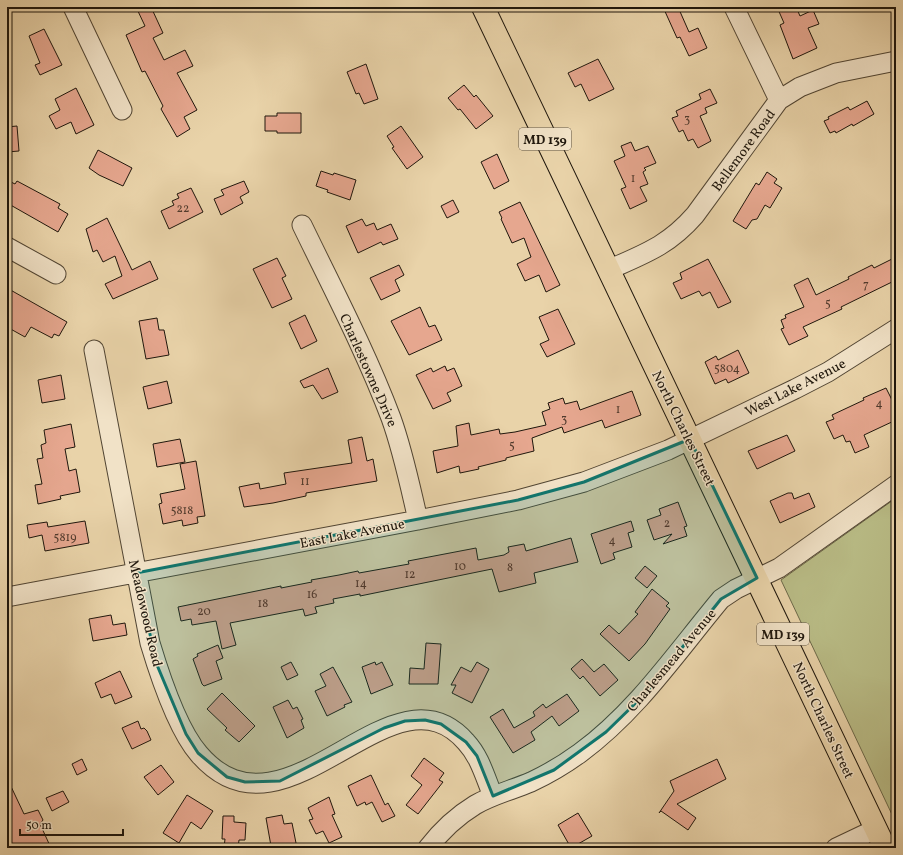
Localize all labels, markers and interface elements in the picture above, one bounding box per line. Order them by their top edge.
street label: Bellemore Road [708,106,781,196]
house number: 3 [684,112,690,128]
road number: MD 139 [519,128,571,150]
house number: 1 [631,171,635,187]
house number: 22 [177,201,189,217]
house number: 7 [863,277,869,293]
house number: 5 [825,296,831,312]
street label: Charlestowne Drive [334,311,401,431]
street label: West Lake Avenue [742,355,850,422]
house number: 5804 [714,361,740,377]
street label: North Charles Street [646,368,719,490]
house number: 4 [875,396,883,412]
house number: 1 [616,402,620,418]
house number: 3 [561,412,567,428]
house number: 5 [509,438,515,454]
house number: 11 [300,474,310,490]
house number: 5818 [171,503,193,519]
street label: East Lake Avenue [298,515,407,554]
house number: 2 [664,516,670,532]
house number: 5819 [54,530,76,546]
house number: 4 [608,533,616,549]
street label: Meadowood Road [123,558,166,669]
house number: 10 [454,559,466,575]
house number: 8 [507,560,513,576]
house number: 12 [404,567,416,583]
house number: 14 [355,576,367,592]
house number: 16 [307,587,317,603]
house number: 18 [258,596,268,612]
house number: 20 [197,604,211,620]
street label: Charlesmead Avenue [623,605,721,717]
road number: MD 139 [757,623,809,645]
street label: North Charles Street [787,659,858,782]
scale bar [20,811,123,837]
text: 50 m [26,818,52,834]

